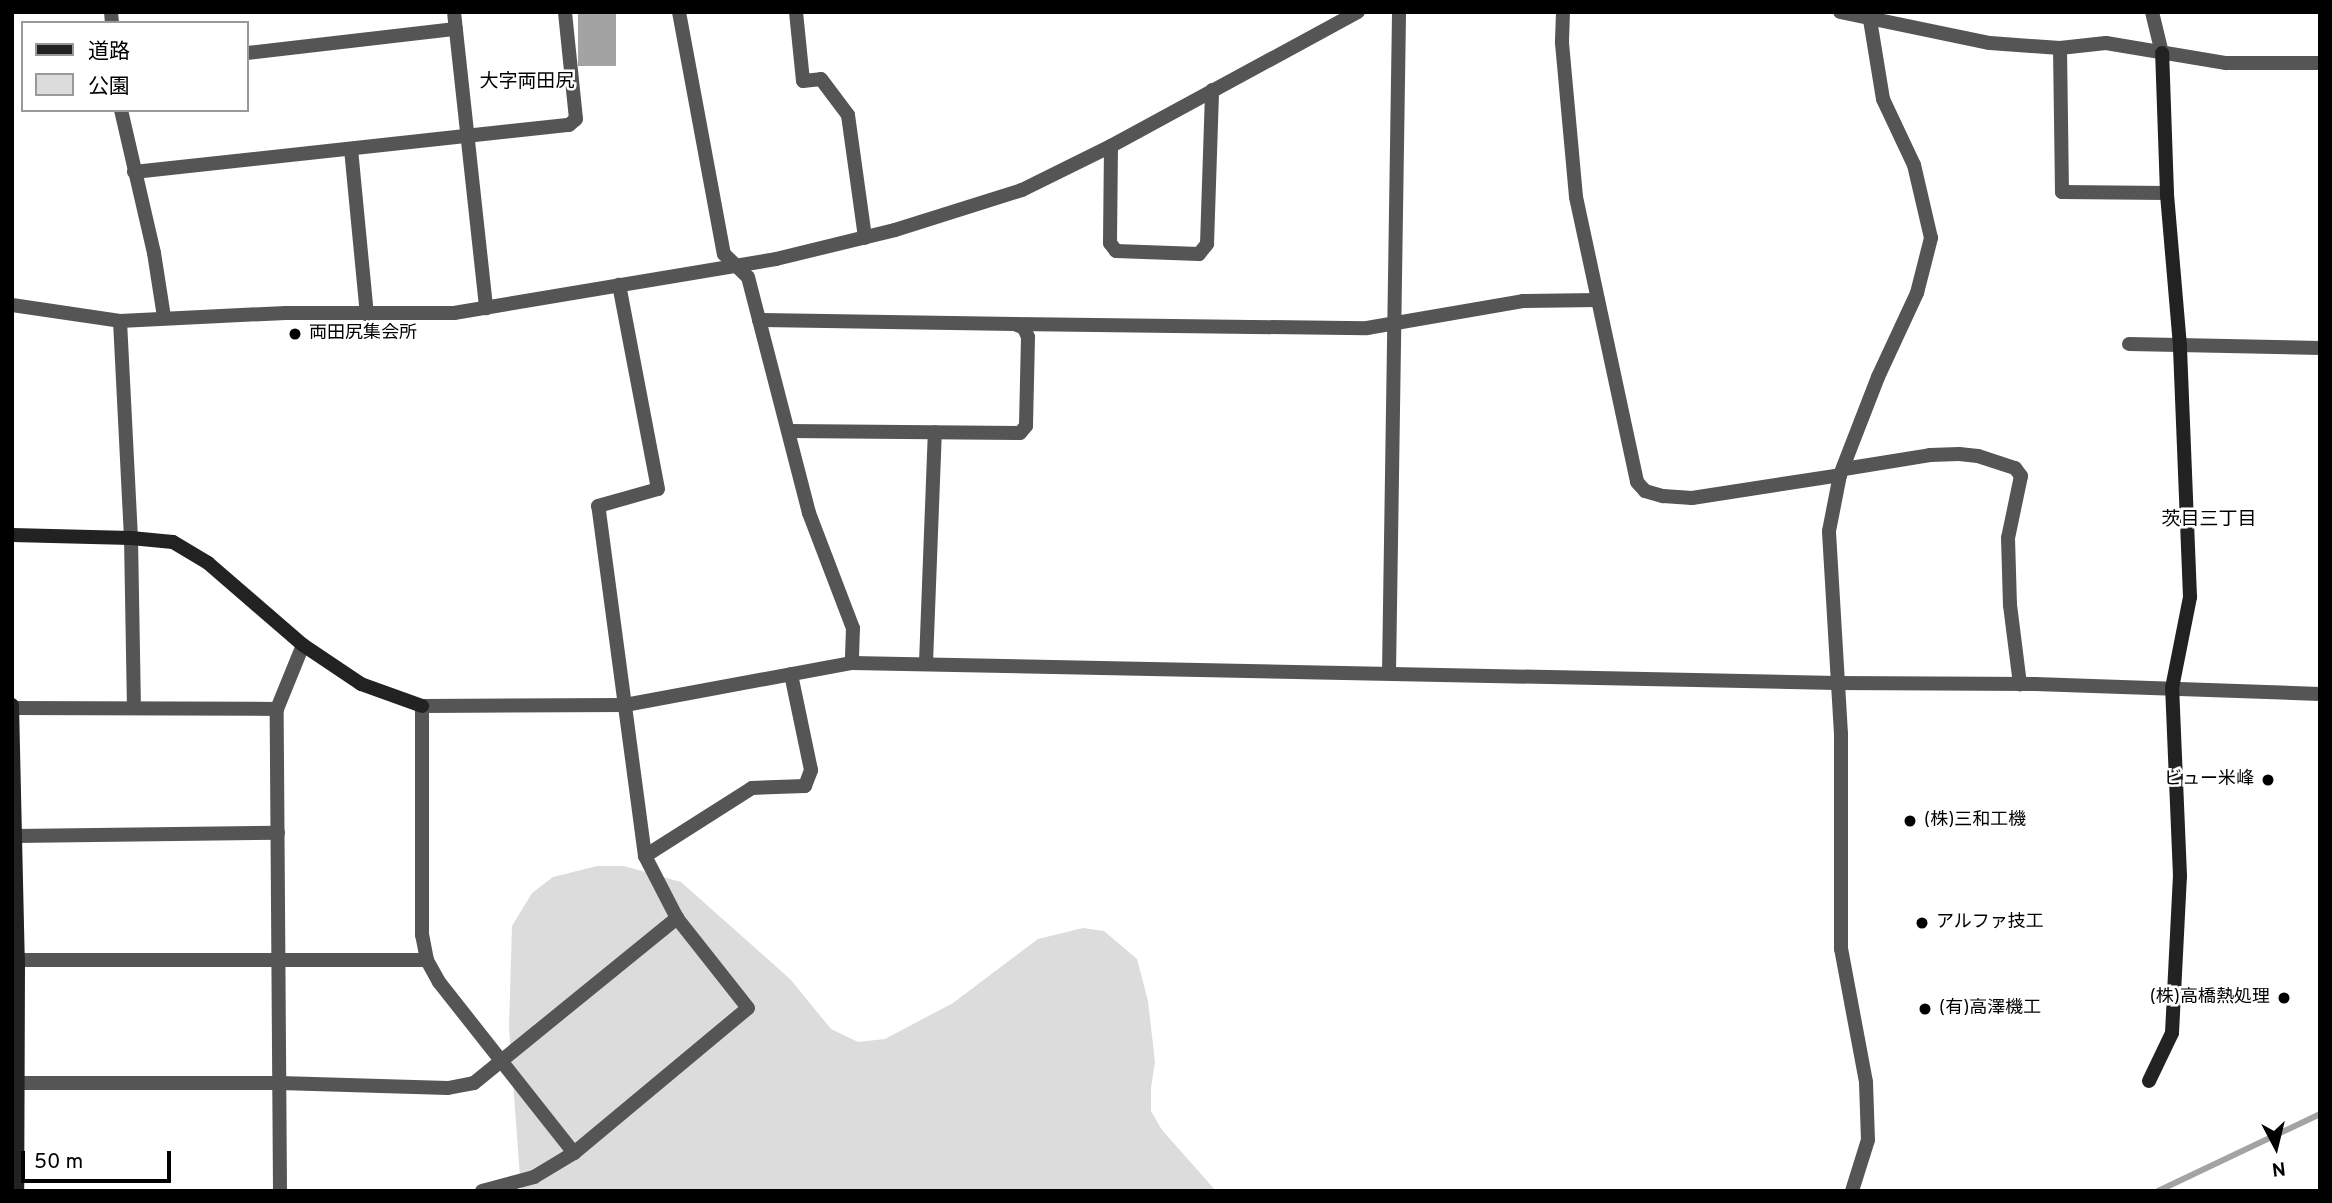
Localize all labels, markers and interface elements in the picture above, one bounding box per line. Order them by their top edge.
legend [21,21,248,112]
text: 道路 [88,39,130,66]
district label: 大字両田尻 [480,72,574,94]
text: 公園 [88,74,130,101]
place label: 両田尻集会所 [309,323,417,345]
marker: 両田尻集会所 [287,326,303,342]
district label: 茨目三丁目 [2162,510,2256,532]
place label: ビュー米峰 [2164,769,2254,791]
marker: ビュー米峰 [2260,772,2276,788]
place label: (株)三和工機 [1924,810,2026,832]
marker: (株)三和工機 [1902,813,1918,829]
place label: アルファ技工 [1936,912,2044,934]
marker: アルファ技工 [1914,915,1930,931]
place label: (株)高橋熱処理 [2150,987,2270,1009]
marker: (株)高橋熱処理 [2276,990,2292,1006]
place label: (有)高澤機工 [1939,998,2041,1020]
marker: (有)高澤機工 [1917,1001,1933,1017]
north arrow [2241,1112,2311,1182]
scale bar [24,1136,175,1180]
text: 50 m [34,1149,83,1176]
text: N [2270,1155,2287,1181]

